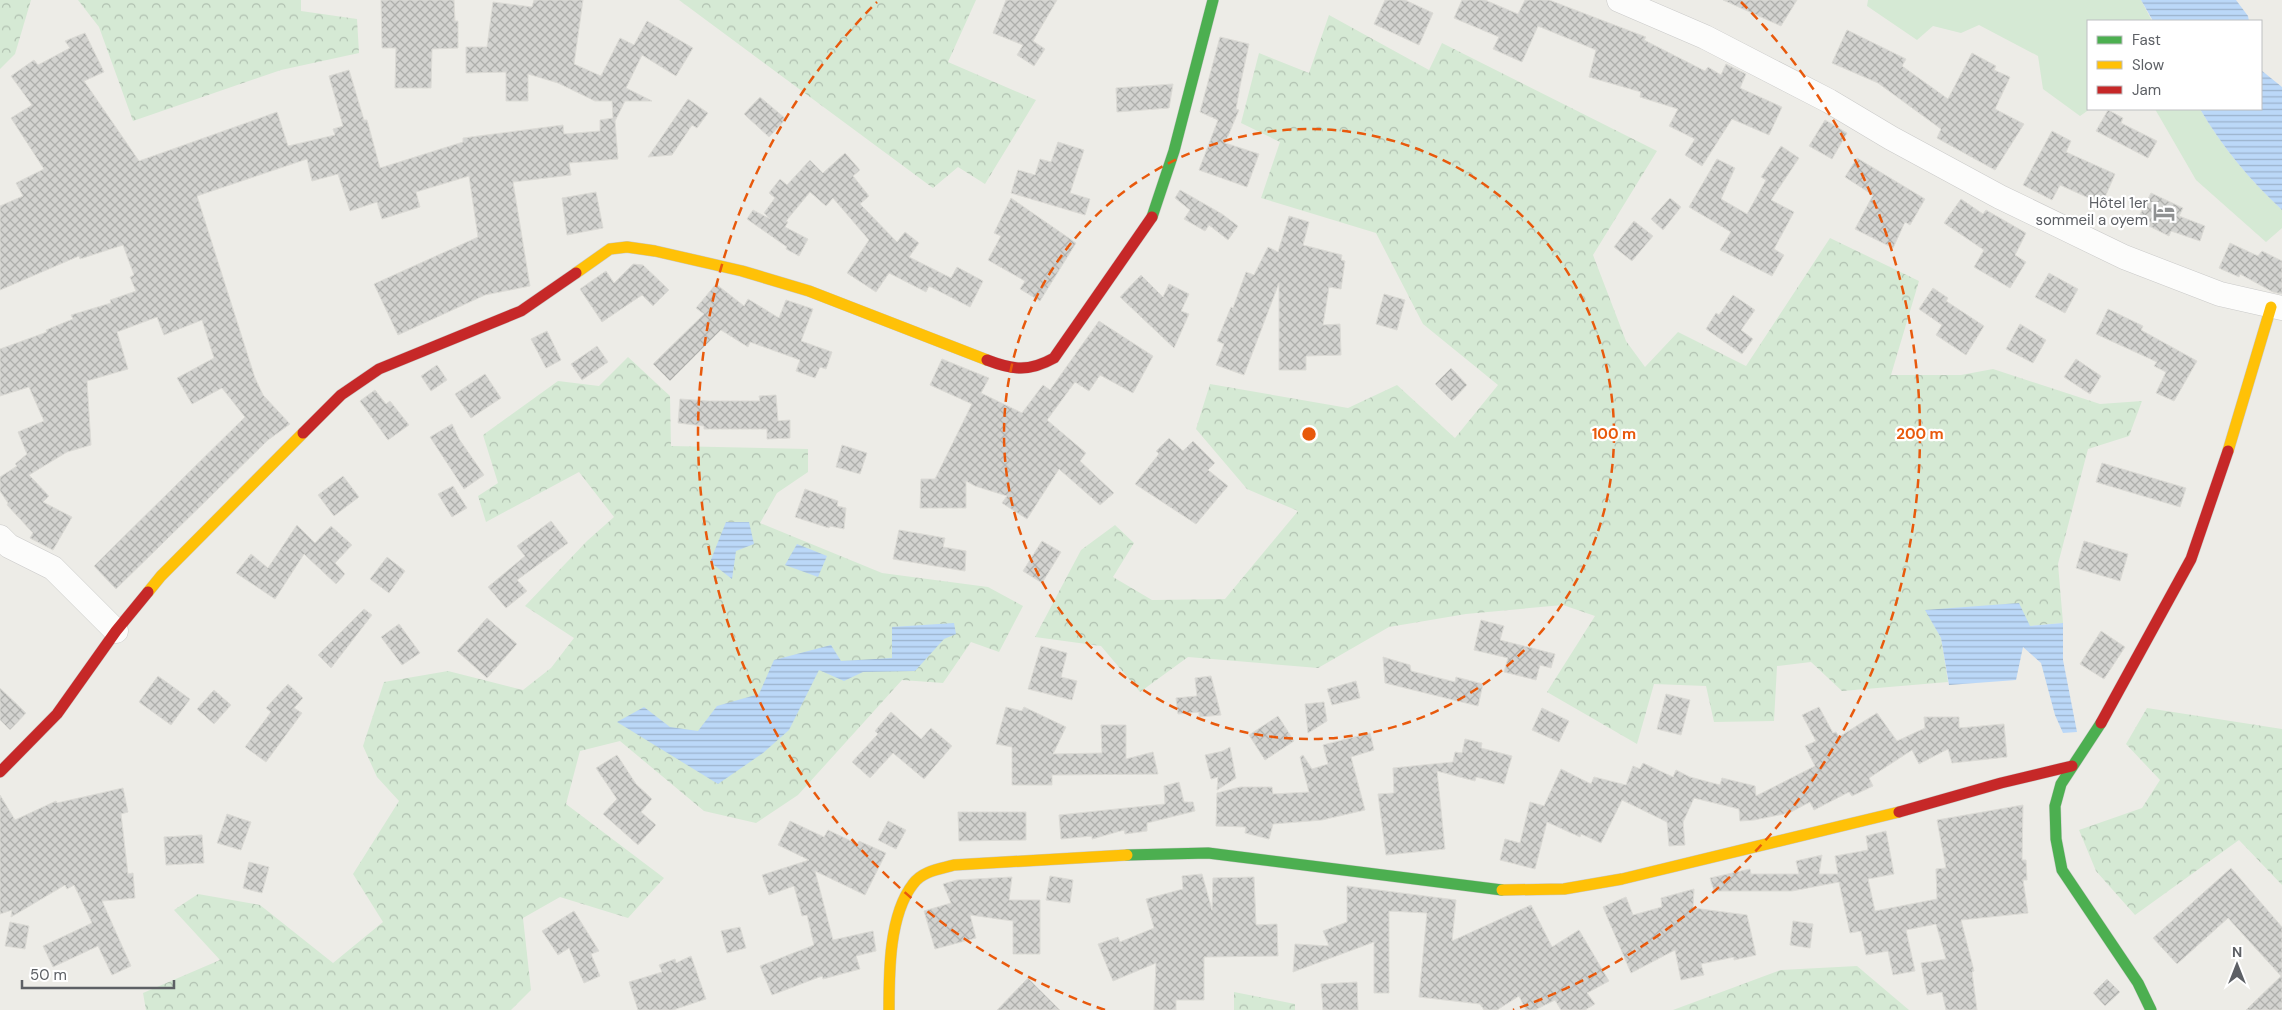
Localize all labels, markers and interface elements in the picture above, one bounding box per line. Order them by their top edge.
legend [2087,20,2262,110]
text: Fast [2132,30,2161,50]
text: Slow [2132,55,2165,75]
text: Jam [2132,80,2161,100]
place label: Hôtel 1er sommeil a oyem [2035,193,2148,230]
hotel icon: Hôtel 1er sommeil a oyem [2151,199,2177,225]
text: 100 m [1592,424,1636,444]
text: 200 m [1896,424,1944,444]
centre of rings [1300,425,1318,443]
north arrow [2212,940,2262,990]
text: N [2232,943,2242,961]
scale bar [22,958,175,990]
text: 50 m [30,965,67,985]

